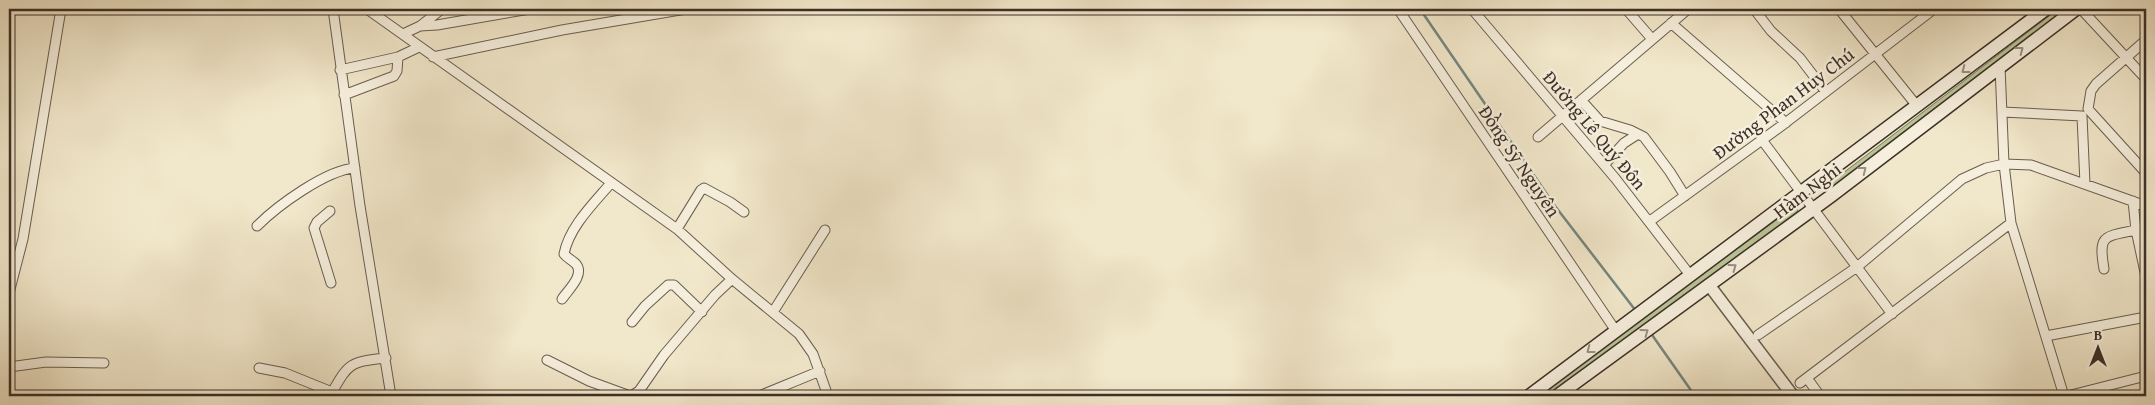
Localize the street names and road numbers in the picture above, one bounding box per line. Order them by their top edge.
street label: Đường Phan Huy Chú [1706,40,1860,166]
street label: Đường Lê Quý Đôn [1537,64,1654,196]
street label: Đồng Sỹ Nguyên [1472,99,1568,223]
street label: Hàm Nghi [1767,155,1847,225]

